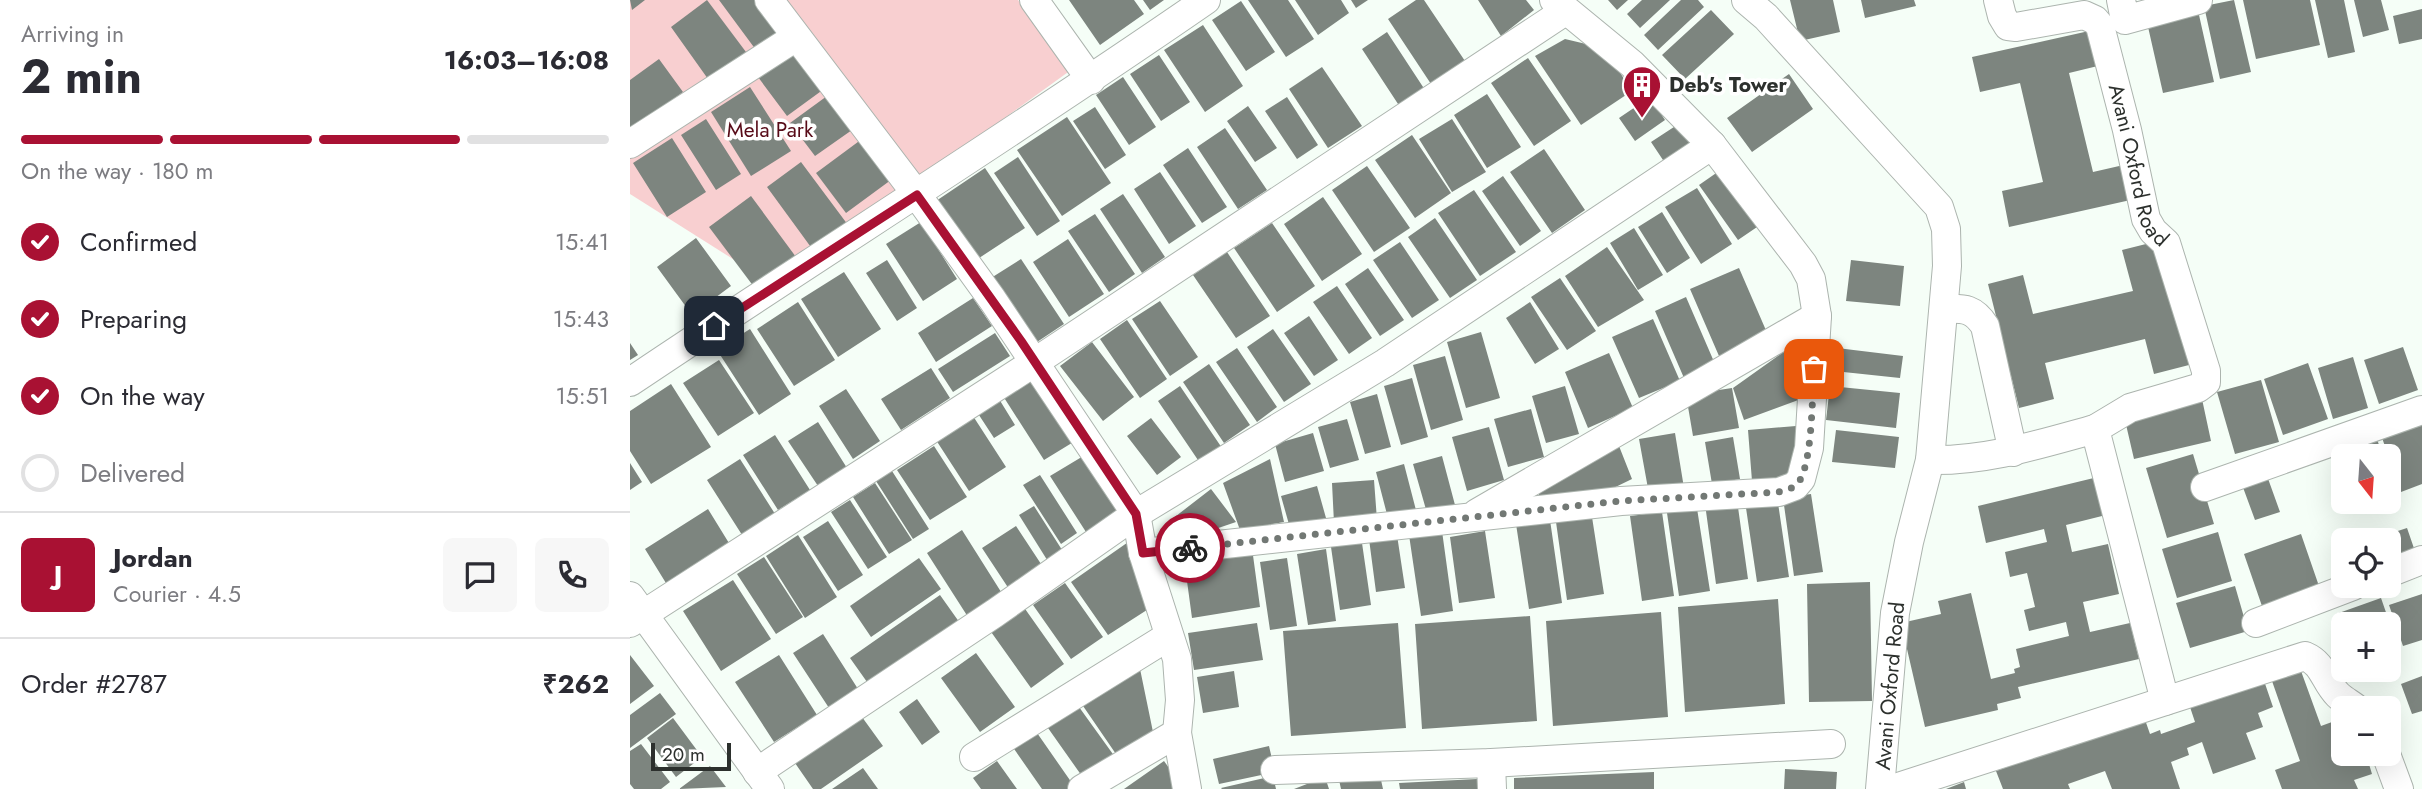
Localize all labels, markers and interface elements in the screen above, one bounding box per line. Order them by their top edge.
text: Arriving in [21,17,124,51]
text: 16:03–16:08 [444,41,609,79]
text: 2 min [21,44,142,110]
building icon: Deb's Tower [1621,64,1663,119]
place label: Deb's Tower [1669,70,1787,100]
street label: Avani Oxford Road [2101,81,2176,253]
park label: Mela Park [727,115,814,145]
text: On the way · 180 m [21,154,213,188]
icon: check [21,223,59,261]
text: Confirmed [80,223,197,261]
text: 15:41 [555,225,609,259]
pin [684,296,744,356]
icon: check [21,300,59,338]
text: Preparing [80,300,187,338]
text: 15:43 [553,302,609,336]
icon: home [695,307,733,345]
pin [1784,339,1844,399]
icon: bag [1795,350,1833,388]
icon: check [21,377,59,415]
text: On the way [80,377,205,415]
text: 15:51 [555,379,609,413]
north arrow [2331,444,2401,514]
map controls [2331,444,2401,766]
text: Delivered [80,454,185,492]
courier [1155,513,1225,583]
button: locate [2331,528,2401,598]
icon: bike [1171,529,1209,567]
button: chat [443,538,517,612]
button: phone [535,538,609,612]
text: Jordan [113,539,193,577]
text: J [54,556,62,594]
text: Courier · 4.5 [113,577,241,611]
street label: Avani Oxford Road [1868,601,1912,771]
button: + [2331,612,2401,682]
text: Order #2787 [21,665,167,703]
text: ₹262 [543,665,609,703]
button: − [2331,696,2401,766]
scale bar [651,740,732,772]
text: 20 m [662,741,705,768]

